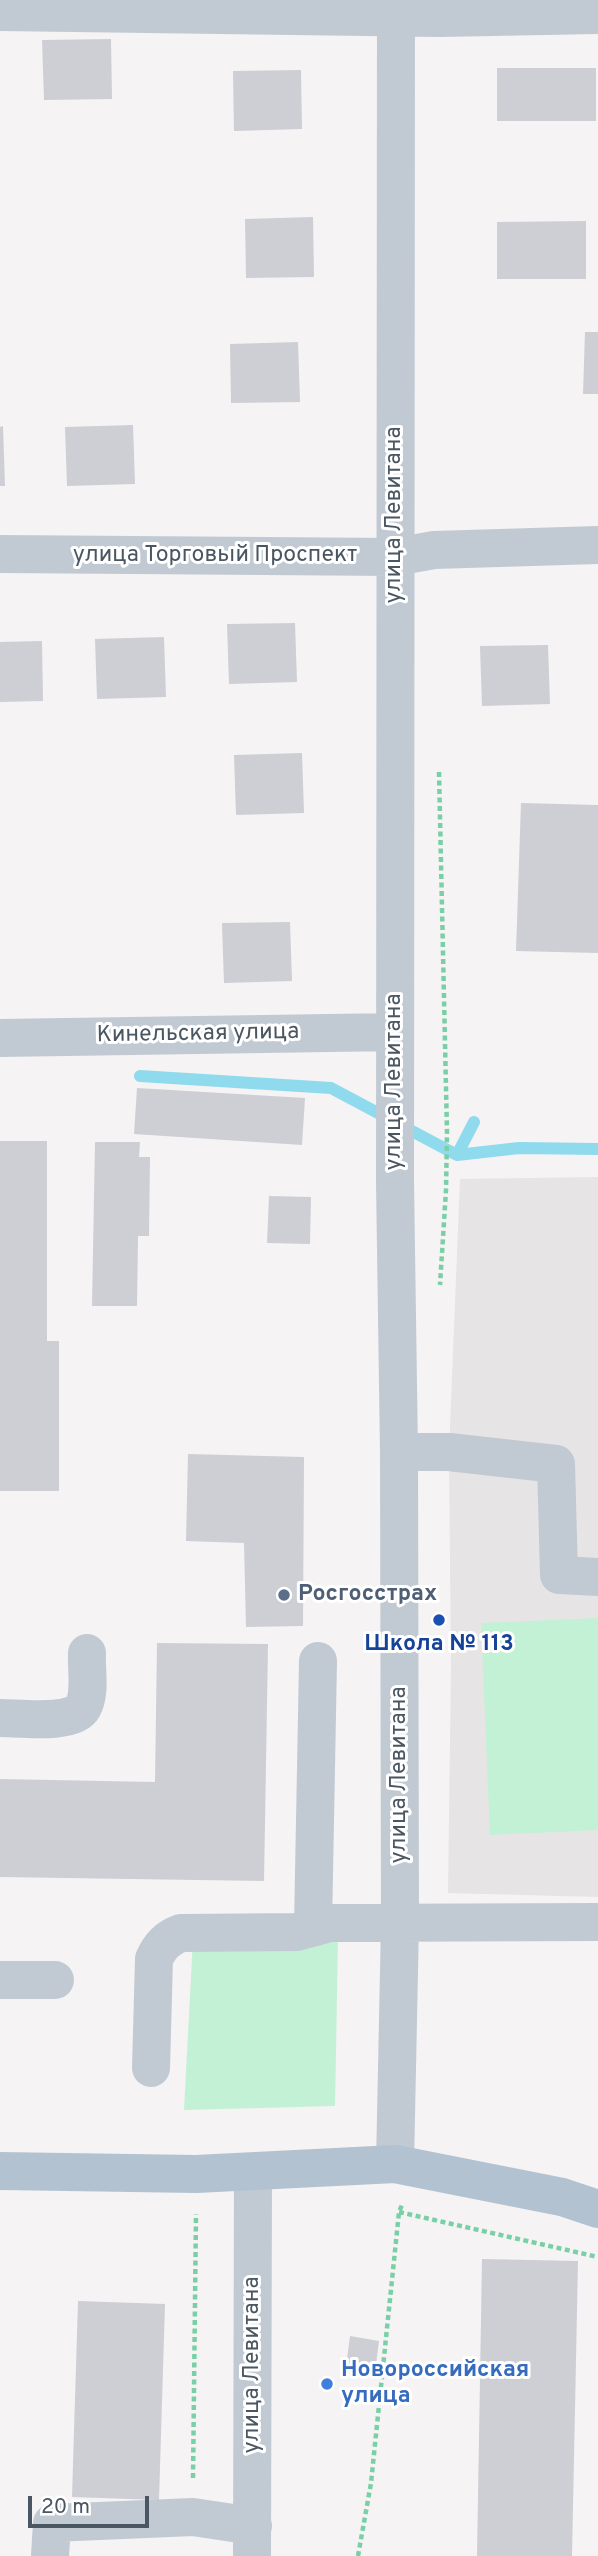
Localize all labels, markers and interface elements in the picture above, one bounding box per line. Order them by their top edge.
street label: улица Левитана [381,426,409,604]
street label: улица Торговый Проспект [73,542,357,570]
street label: улица Левитана [381,993,409,1171]
street label: Кинельская улица [96,1019,300,1051]
place label: Росгосстрах [298,1581,437,1609]
marker: Росгосстрах [276,1587,292,1603]
marker: Школа № 113 [431,1612,447,1628]
place label: Школа № 113 [364,1631,514,1659]
street label: улица Левитана [386,1686,414,1864]
street label: улица Левитана [239,2276,267,2454]
place label: Новороссийская улица [341,2357,529,2411]
marker: Новороссийская улица [319,2376,335,2392]
scale bar [32,2482,152,2526]
text: 20 m [41,2494,90,2521]

